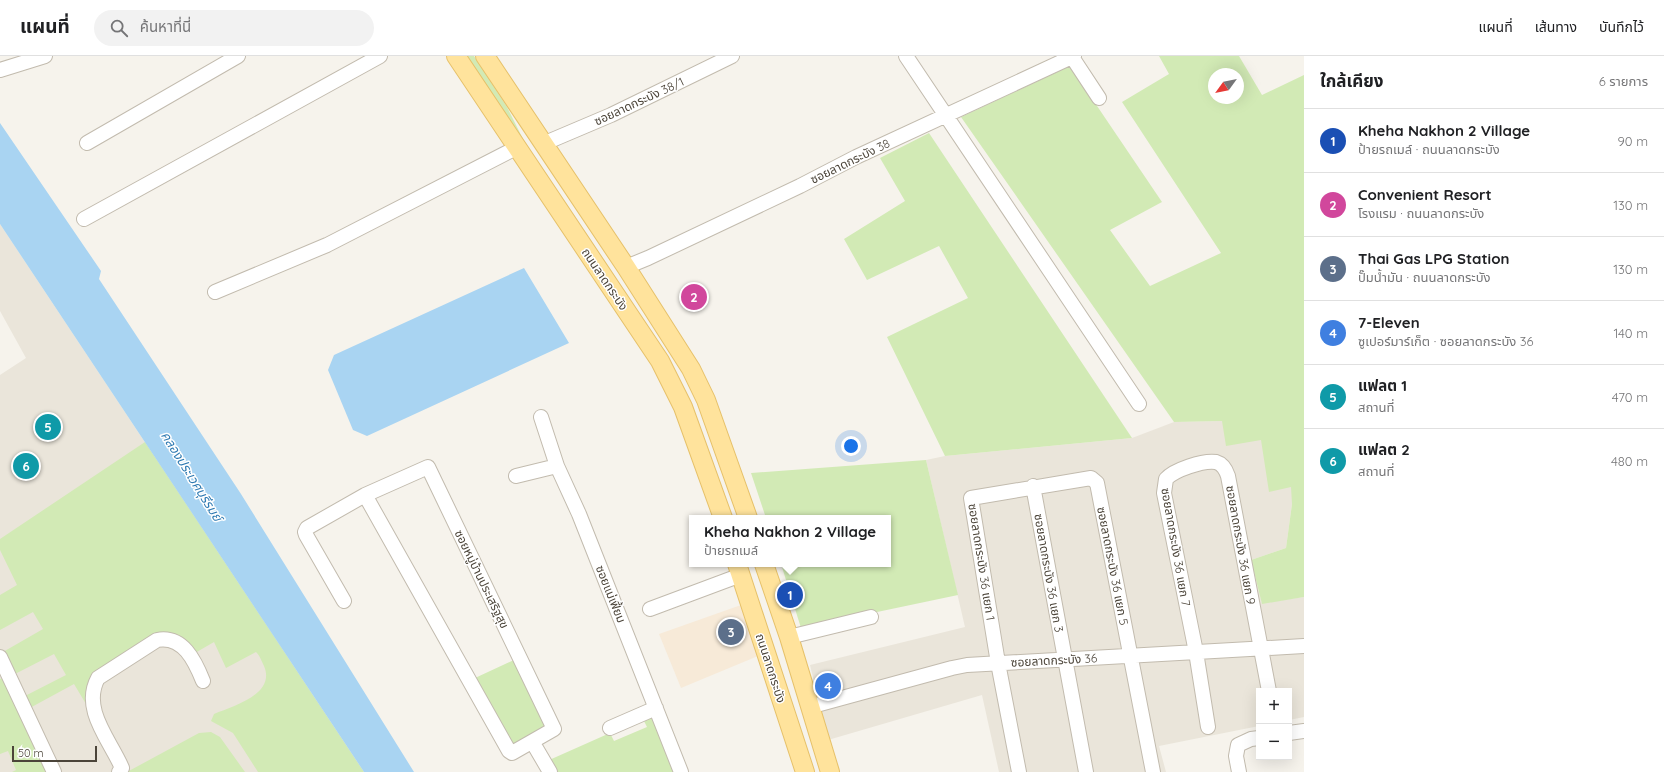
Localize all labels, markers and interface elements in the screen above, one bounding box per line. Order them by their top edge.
search box [94,10,374,46]
text: แผนที่ [20,14,70,38]
icon: search [108,17,130,39]
text: ค้นหาที่นี่ [140,17,191,36]
text: แผนที่ [1479,18,1513,36]
text: เส้นทาง [1535,18,1577,36]
text: บันทึกไว้ [1599,18,1644,36]
north arrow [1208,68,1244,104]
text: ใกล้เคียง [1320,70,1383,91]
text: 6 รายการ [1599,73,1648,89]
street label: ซอยลาดกระบัง 38/1 [592,74,686,128]
text: Kheha Nakhon 2 Village [1358,121,1530,140]
text: 1 [1330,133,1336,149]
text: 90 m [1618,133,1648,149]
street label: ซอยลาดกระบัง 38 [808,135,892,187]
text: ป้ายรถเมล์ · ถนนลาดกระบัง [1358,141,1500,157]
text: Convenient Resort [1358,185,1492,204]
text: 2 [1329,197,1337,213]
text: 130 m [1613,197,1648,213]
text: โรงแรม · ถนนลาดกระบัง [1358,205,1484,221]
street label: ถนนลาดกระบัง [579,245,631,313]
text: Thai Gas LPG Station [1358,249,1509,268]
text: 3 [1330,261,1336,277]
text: 130 m [1613,261,1648,277]
text: ปั๊มน้ำมัน · ถนนลาดกระบัง [1358,269,1491,285]
pin: 2 [681,282,707,312]
text: 7-Eleven [1358,313,1420,332]
text: 4 [1329,325,1337,341]
text: 140 m [1613,325,1648,341]
text: ซูเปอร์มาร์เก็ต · ซอยลาดกระบัง 36 [1358,333,1534,349]
text: แฟลต 1 [1358,376,1407,395]
text: 5 [1329,389,1337,405]
text: 470 m [1612,389,1648,405]
text: สถานที่ [1358,399,1394,415]
pin: 5 [35,412,61,442]
water label: คลองประเวศบุรีรมย์ [157,428,228,527]
your location [841,436,861,456]
text: แฟลต 2 [1358,440,1410,459]
pin: 6 [13,451,39,481]
text: 6 [1329,453,1337,469]
text: 480 m [1611,453,1648,469]
text: สถานที่ [1358,463,1394,479]
street label: ซอยลาดกระบัง 36 แยก 9 [1223,484,1259,606]
street label: ซอยลาดกระบัง 36 แยก 7 [1158,487,1194,607]
street label: ซอยลาดกระบัง 36 แยก 1 [965,502,999,622]
street label: ซอยลาดกระบัง 36 แยก 5 [1094,505,1132,627]
street label: ซอยลาดกระบัง 36 แยก 3 [1031,512,1067,634]
popup [689,515,891,567]
text: Kheha Nakhon 2 Village [704,522,876,541]
street label: ซอยหมู่บ้านประเสริฐสุข [452,527,512,631]
text: ป้ายรถเมล์ [704,542,758,558]
street label: ซอยแม่เฟี้ยม [593,563,630,625]
pin: 1 [777,580,803,610]
pin: 3 [718,617,744,647]
street label: ถนนลาดกระบัง [753,632,789,704]
street label: ซอยลาดกระบัง 36 [1010,650,1098,670]
pin: 4 [815,671,841,701]
map controls [1256,688,1292,760]
button: + [1256,688,1292,724]
button: − [1256,724,1292,760]
scale bar [12,744,97,763]
text: 50 m [18,746,44,760]

